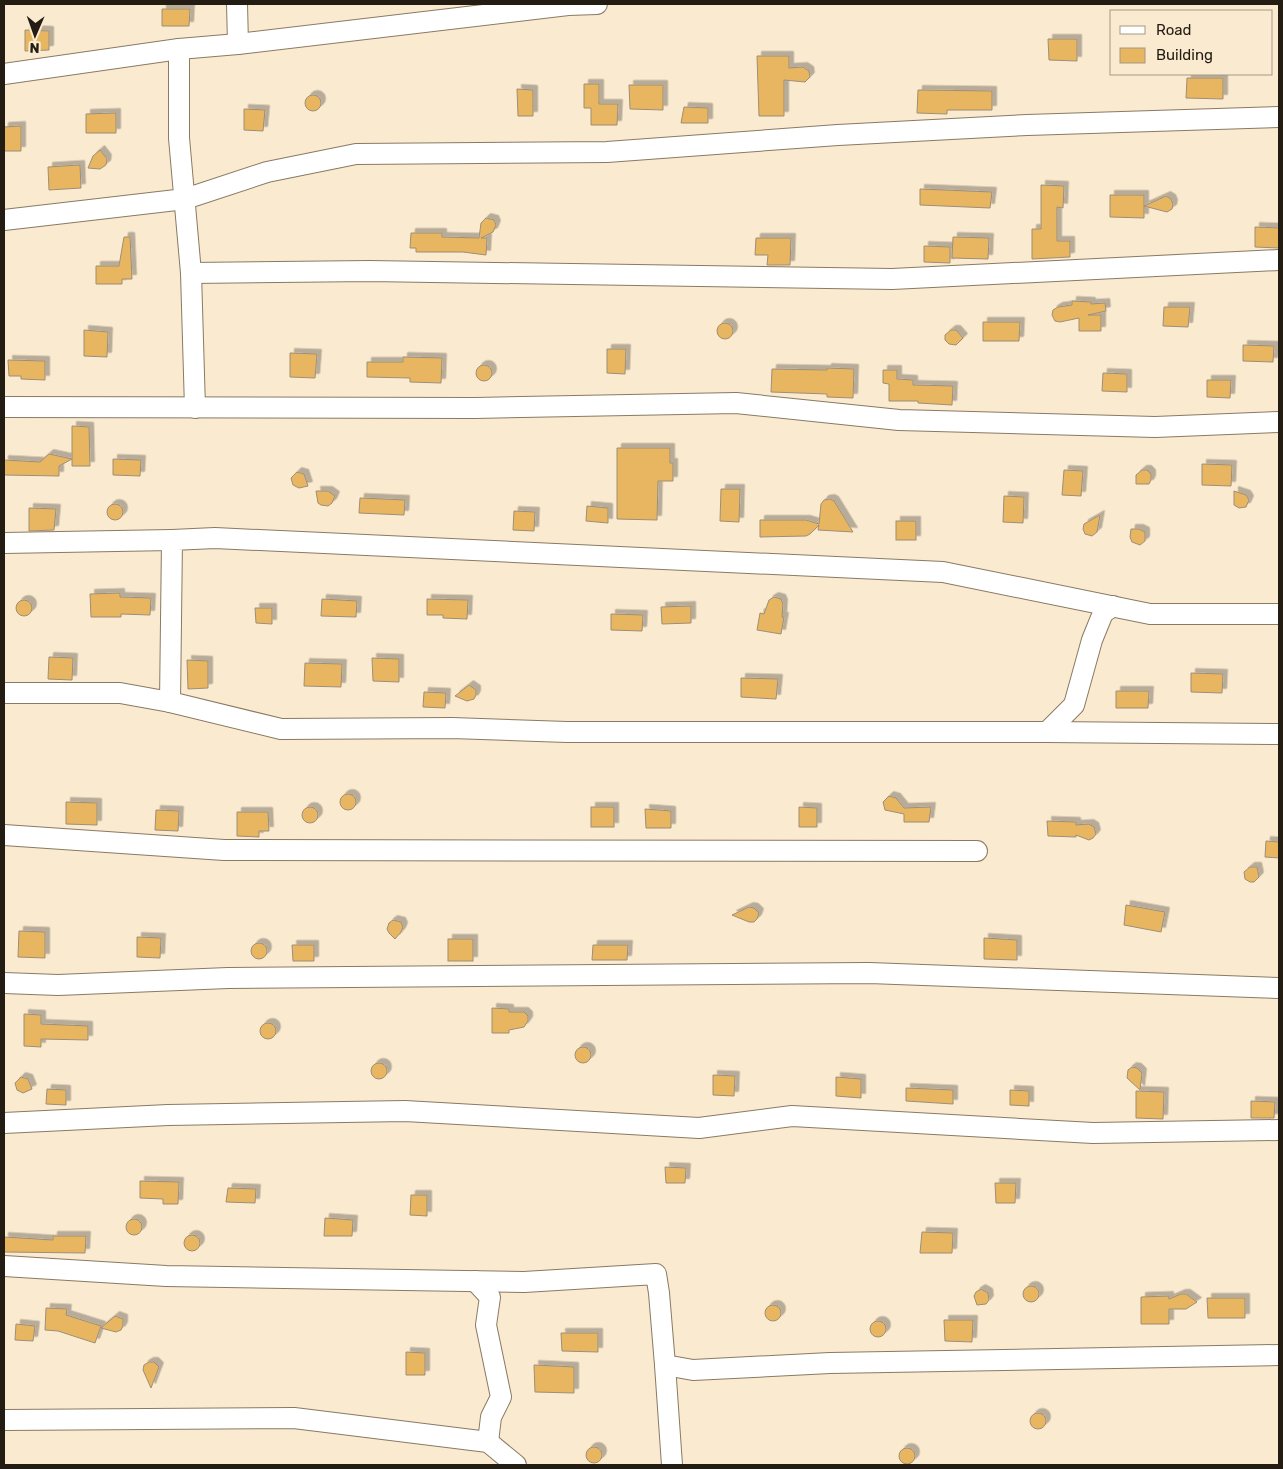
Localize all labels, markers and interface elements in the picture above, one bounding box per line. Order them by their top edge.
north arrow [10,10,60,60]
legend [1110,10,1273,75]
text: Road [1156,21,1192,39]
text: N [29,39,40,56]
text: Building [1156,46,1213,64]

